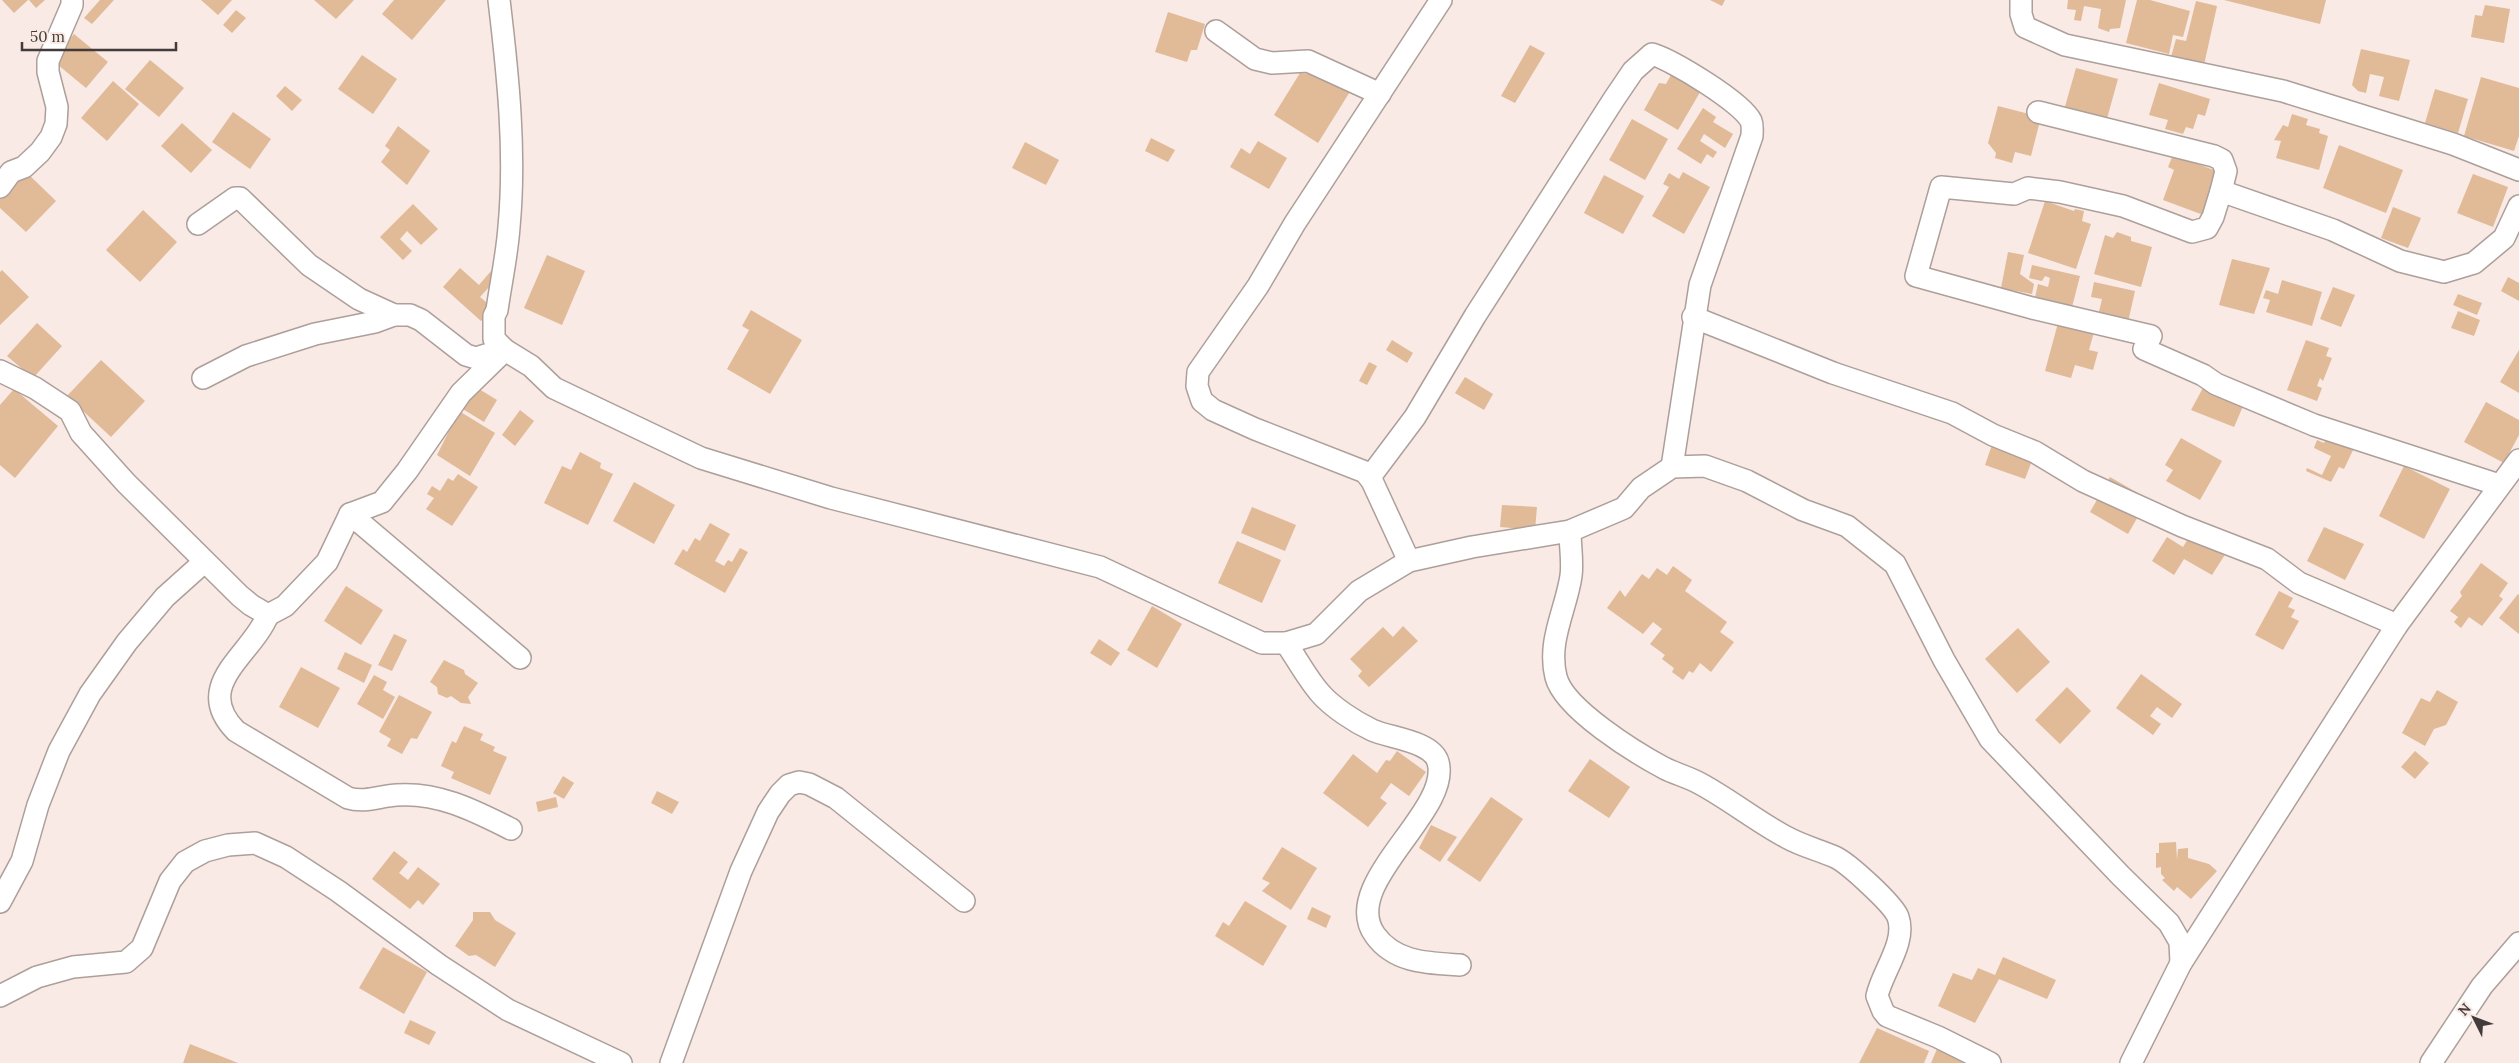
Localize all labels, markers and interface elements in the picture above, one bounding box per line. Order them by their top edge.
scale bar [22,20,176,52]
text: 50 m [30,27,65,46]
north arrow [2449,993,2499,1043]
text: N [2454,999,2475,1019]

